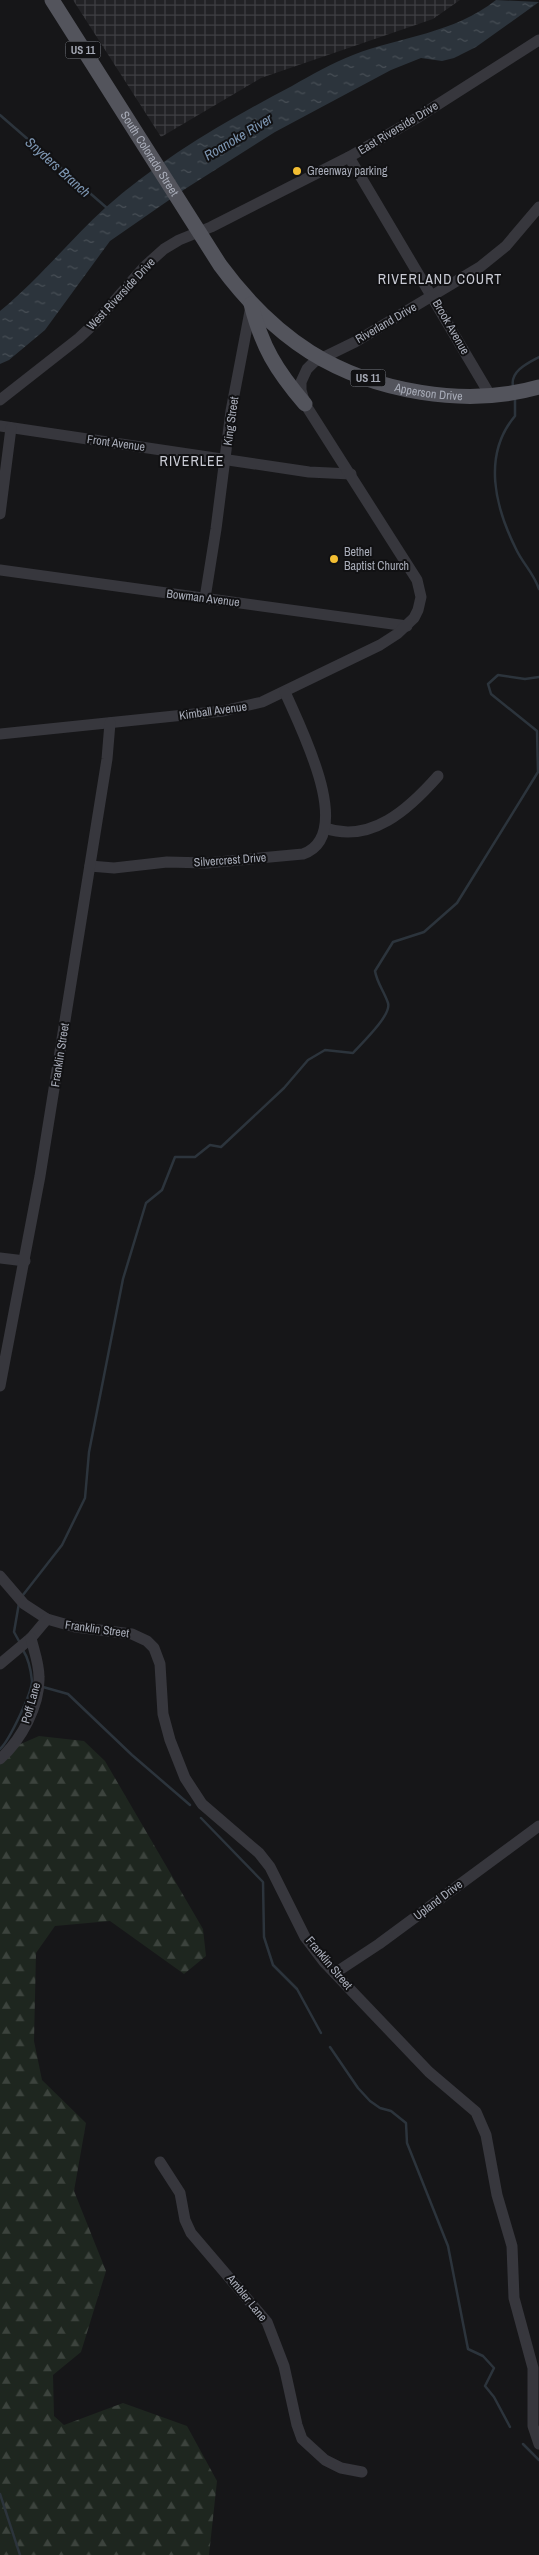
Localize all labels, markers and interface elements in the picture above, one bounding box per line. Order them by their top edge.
road number: US 11 [66,42,100,58]
street label: East Riverside Drive [355,98,441,158]
street label: South Colorado Street [117,108,182,199]
water label: Roanoke River [201,109,276,164]
water label: Snyders Branch [22,133,94,201]
place label: Greenway parking [307,163,388,179]
marker: Greenway parking [291,165,303,177]
street label: West Riverside Drive [83,254,159,334]
district label: RIVERLAND COURT [378,270,502,288]
street label: Brook Avenue [429,297,473,357]
street label: Riverland Drive [352,299,420,347]
road number: US 11 [350,369,386,386]
street label: Apperson Drive [392,379,463,404]
street label: King Street [220,395,242,446]
street label: Front Avenue [86,431,146,455]
district label: RIVERLEE [160,452,224,470]
place label: Bethel Baptist Church [344,544,409,574]
marker: Bethel Baptist Church [328,553,340,565]
street label: Bowman Avenue [165,586,241,610]
street label: Kimball Avenue [178,698,248,724]
street label: Silvercrest Drive [193,849,267,871]
street label: Franklin Street [47,1022,73,1088]
street label: Franklin Street [64,1617,130,1641]
street label: Poff Lane [18,1681,44,1725]
street label: Upland Drive [410,1876,466,1924]
street label: Franklin Street [302,1933,356,1993]
street label: Ambler Lane [223,2271,271,2325]

